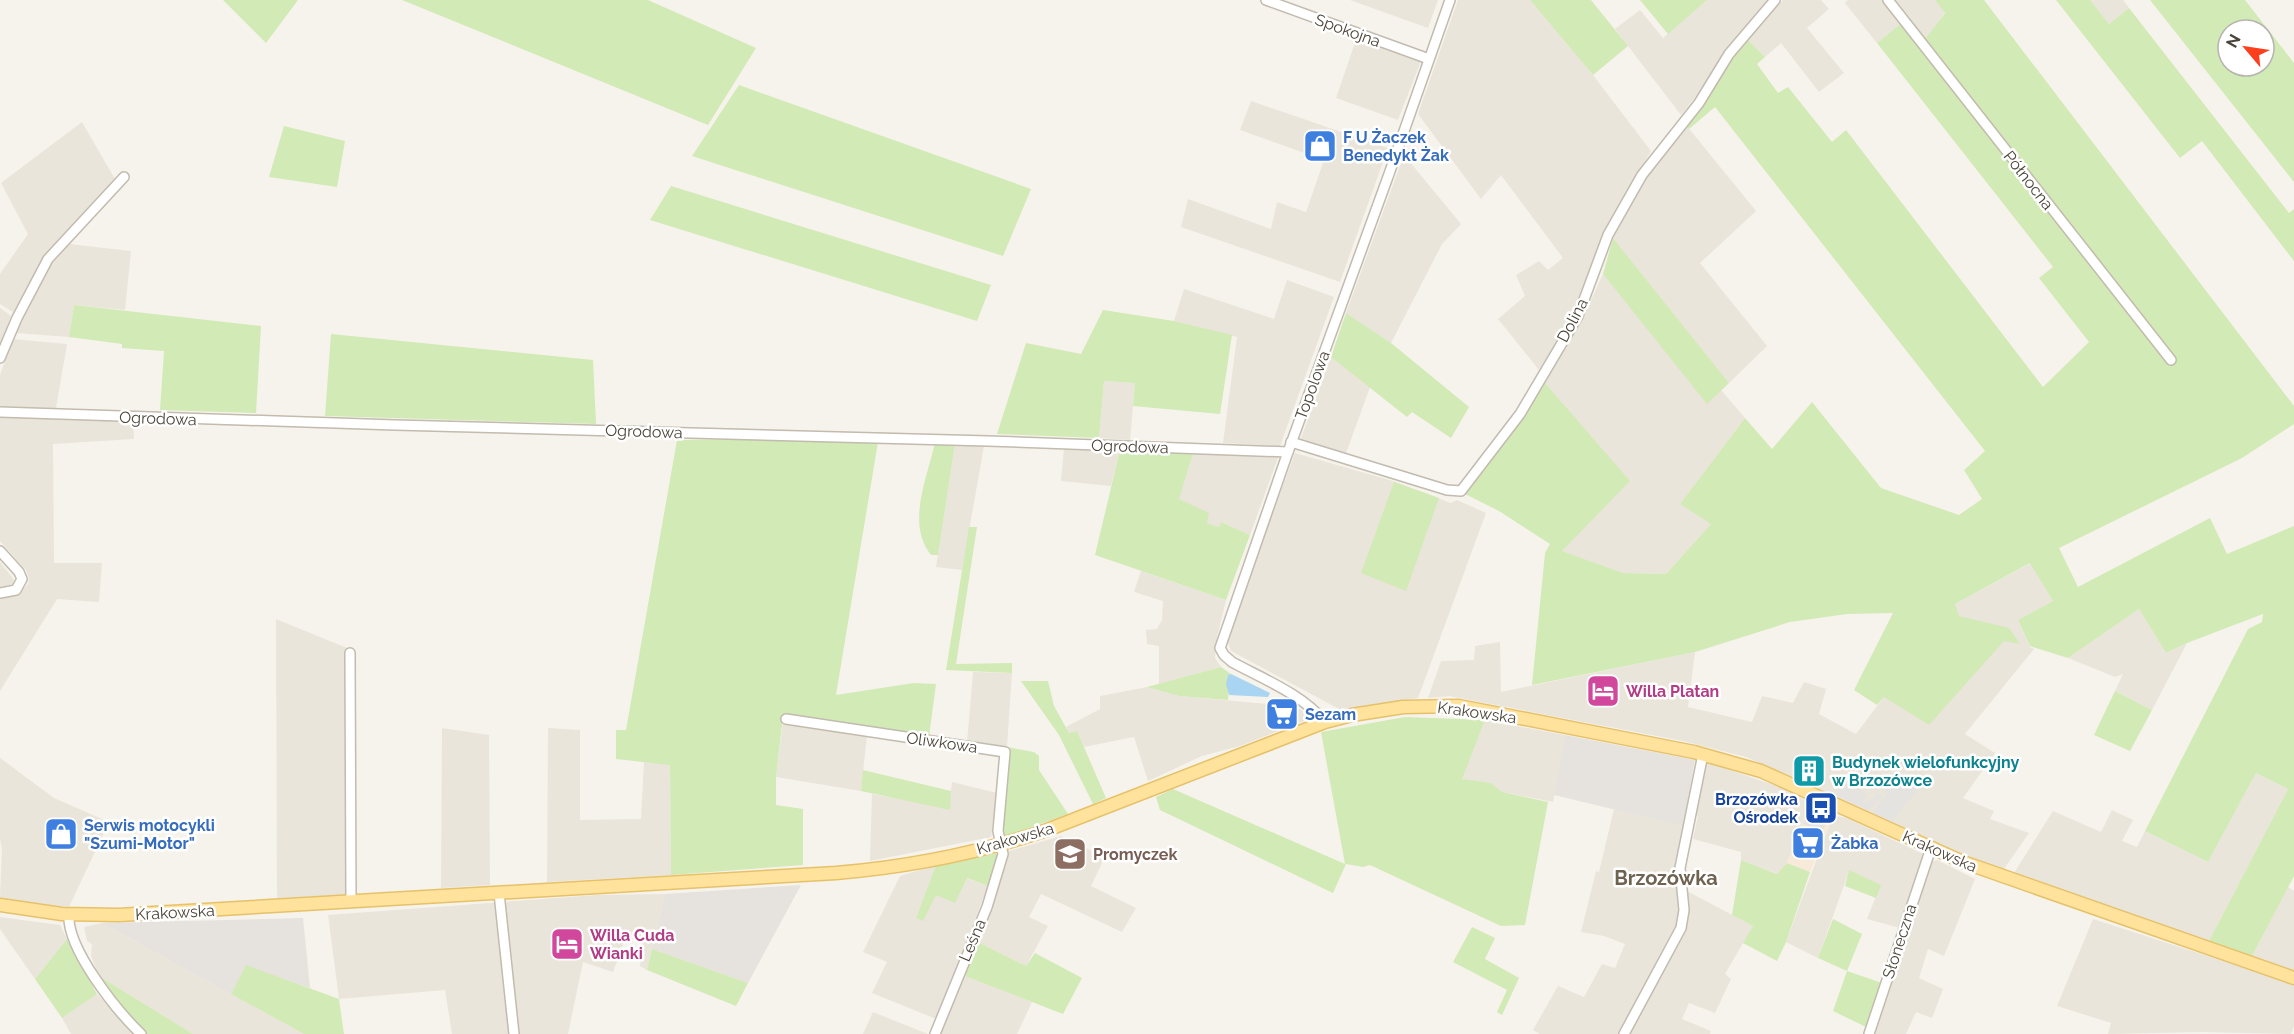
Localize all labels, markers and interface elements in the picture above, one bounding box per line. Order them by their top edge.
street label: Spokojna [1312,10,1383,51]
north arrow [2216,18,2276,78]
text: N [2222,31,2245,51]
place label: F U Żaczek Benedykt Żak [1343,127,1449,165]
shop icon: F U Żaczek Benedykt Żak [1302,128,1338,164]
street label: Północna [2000,147,2058,214]
street label: Dolina [1553,295,1592,345]
street label: Topolowa [1291,348,1334,422]
street label: Ogrodowa [119,408,197,429]
street label: Ogrodowa [605,421,683,442]
street label: Ogrodowa [1091,436,1169,457]
hotel icon: Willa Platan [1585,673,1621,709]
place label: Willa Platan [1626,682,1719,701]
supermarket icon: Sezam [1264,696,1300,732]
street label: Krakowska [1436,698,1518,727]
place label: Sezam [1305,705,1356,724]
street label: Oliwkowa [905,728,979,757]
building icon: Budynek wielofunkcyjny w Brzozówce [1791,753,1827,789]
place label: Budynek wielofunkcyjny w Brzozówce [1832,753,2019,790]
place label: Brzozówka Ośrodek [1715,790,1798,827]
bus stop icon: Brzozówka Ośrodek [1803,790,1839,826]
shop icon: Serwis motocykli "Szumi-Motor" [43,816,79,852]
place label: Serwis motocykli "Szumi-Motor" [84,816,215,853]
street label: Krakowska [974,818,1056,859]
supermarket icon: Żabka [1790,825,1826,861]
street label: Krakowska [1900,827,1980,876]
place label: Żabka [1831,833,1878,853]
school or university icon: Promyczek [1052,836,1088,872]
place label: Promyczek [1093,845,1177,864]
district label: Brzozówka [1614,866,1718,890]
street label: Krakowska [135,901,215,924]
street label: Słoneczna [1878,901,1920,981]
street label: Leśna [955,916,990,964]
hotel icon: Willa Cuda Wianki [549,926,585,962]
place label: Willa Cuda Wianki [590,926,674,963]

